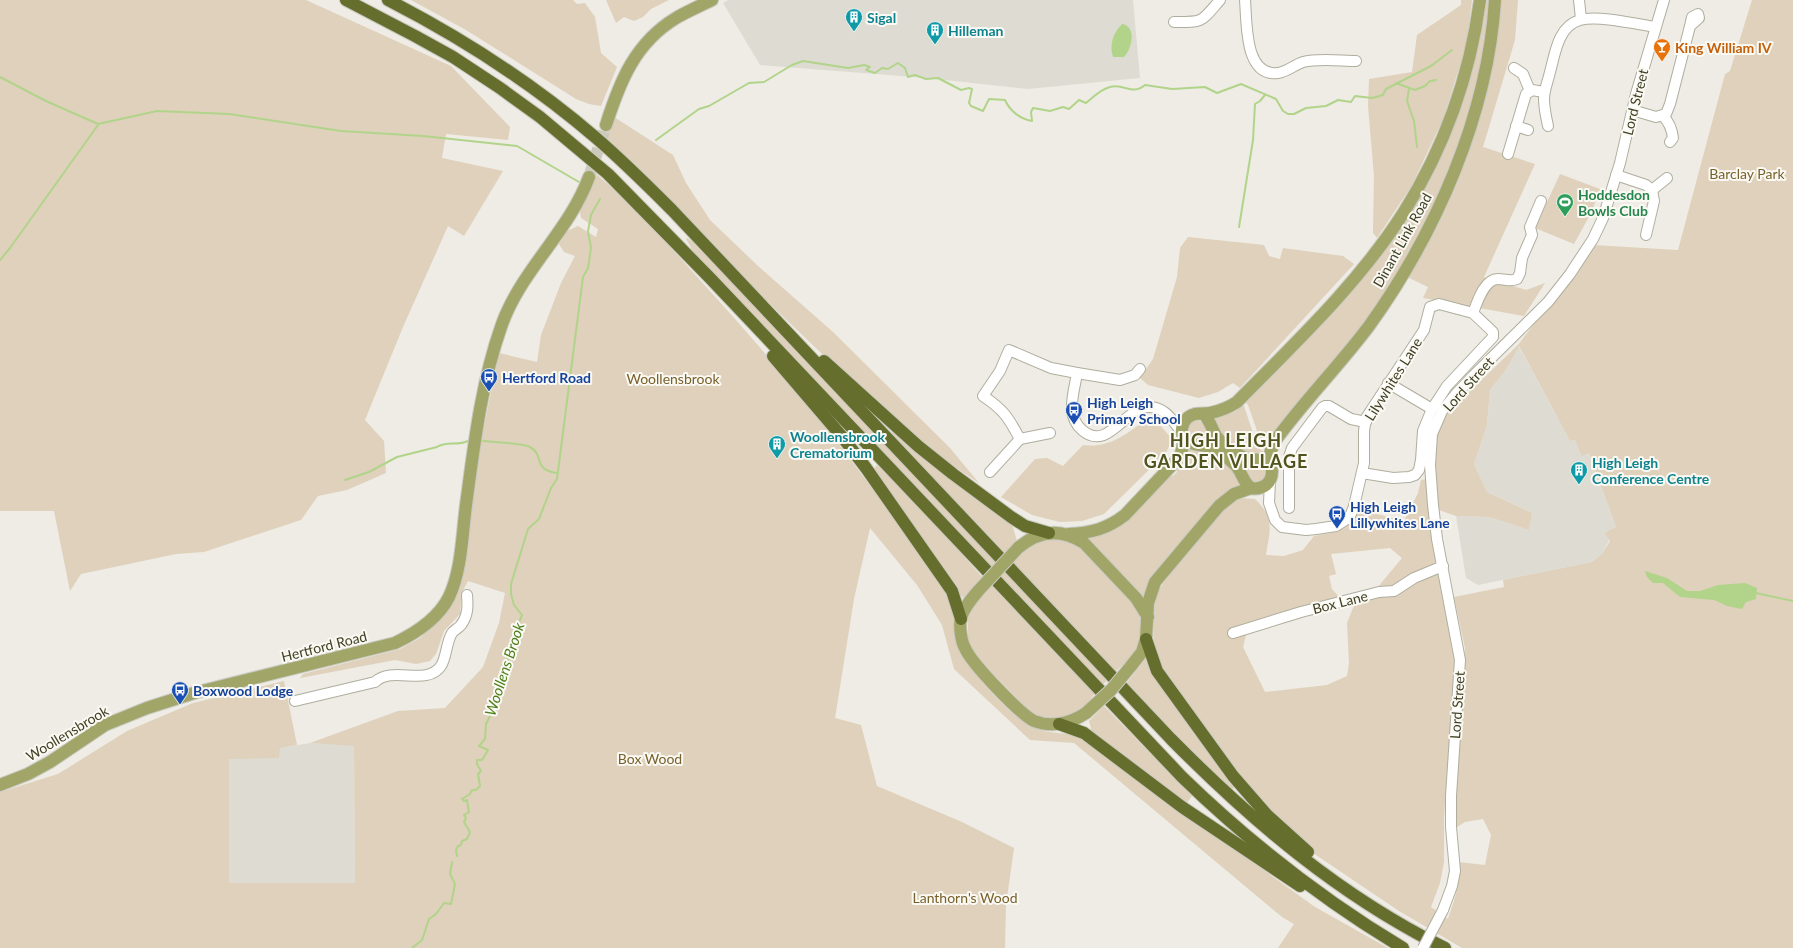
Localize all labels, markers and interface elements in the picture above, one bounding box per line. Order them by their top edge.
building icon: Sigal [844,7,864,32]
place label: Sigal [867,9,896,26]
building icon: Hilleman [925,20,945,45]
place label: Hilleman [948,22,1004,39]
bar icon: King William IV [1652,37,1672,62]
place label: King William IV [1675,39,1772,56]
street label: Lord Street [1619,67,1651,137]
park label: Barclay Park [1709,165,1786,182]
place label: Hoddesdon Bowls Club [1578,186,1650,219]
street label: Dinant Link Road [1369,190,1435,290]
sports icon: Hoddesdon Bowls Club [1555,192,1575,217]
street label: Lilywhites Lane [1361,334,1425,424]
street label: Lord Street [1439,353,1497,415]
bus stop icon: Hertford Road [479,367,499,392]
place label: Hertford Road [502,369,591,386]
park label: Woollensbrook [626,370,720,387]
place label: High Leigh Primary School [1087,394,1181,427]
bus stop icon: High Leigh Primary School [1064,400,1084,425]
place label: Woollensbrook Crematorium [790,428,885,461]
district label: HIGH LEIGH GARDEN VILLAGE [1144,429,1308,472]
building icon: Woollensbrook Crematorium [767,434,787,459]
place label: High Leigh Conference Centre [1592,454,1710,487]
building icon: High Leigh Conference Centre [1569,460,1589,485]
place label: High Leigh Lillywhites Lane [1350,498,1450,531]
bus stop icon: High Leigh Lillywhites Lane [1327,504,1347,529]
street label: Box Lane [1311,587,1369,617]
water label: Woollens Brook [480,619,528,718]
street label: Hertford Road [279,627,369,665]
street label: Lord Street [1446,671,1468,739]
bus stop icon: Boxwood Lodge [170,680,190,705]
place label: Boxwood Lodge [193,682,294,699]
street label: Woollensbrook [23,701,112,764]
park label: Box Wood [618,750,682,767]
park label: Lanthorn's Wood [912,889,1018,906]

